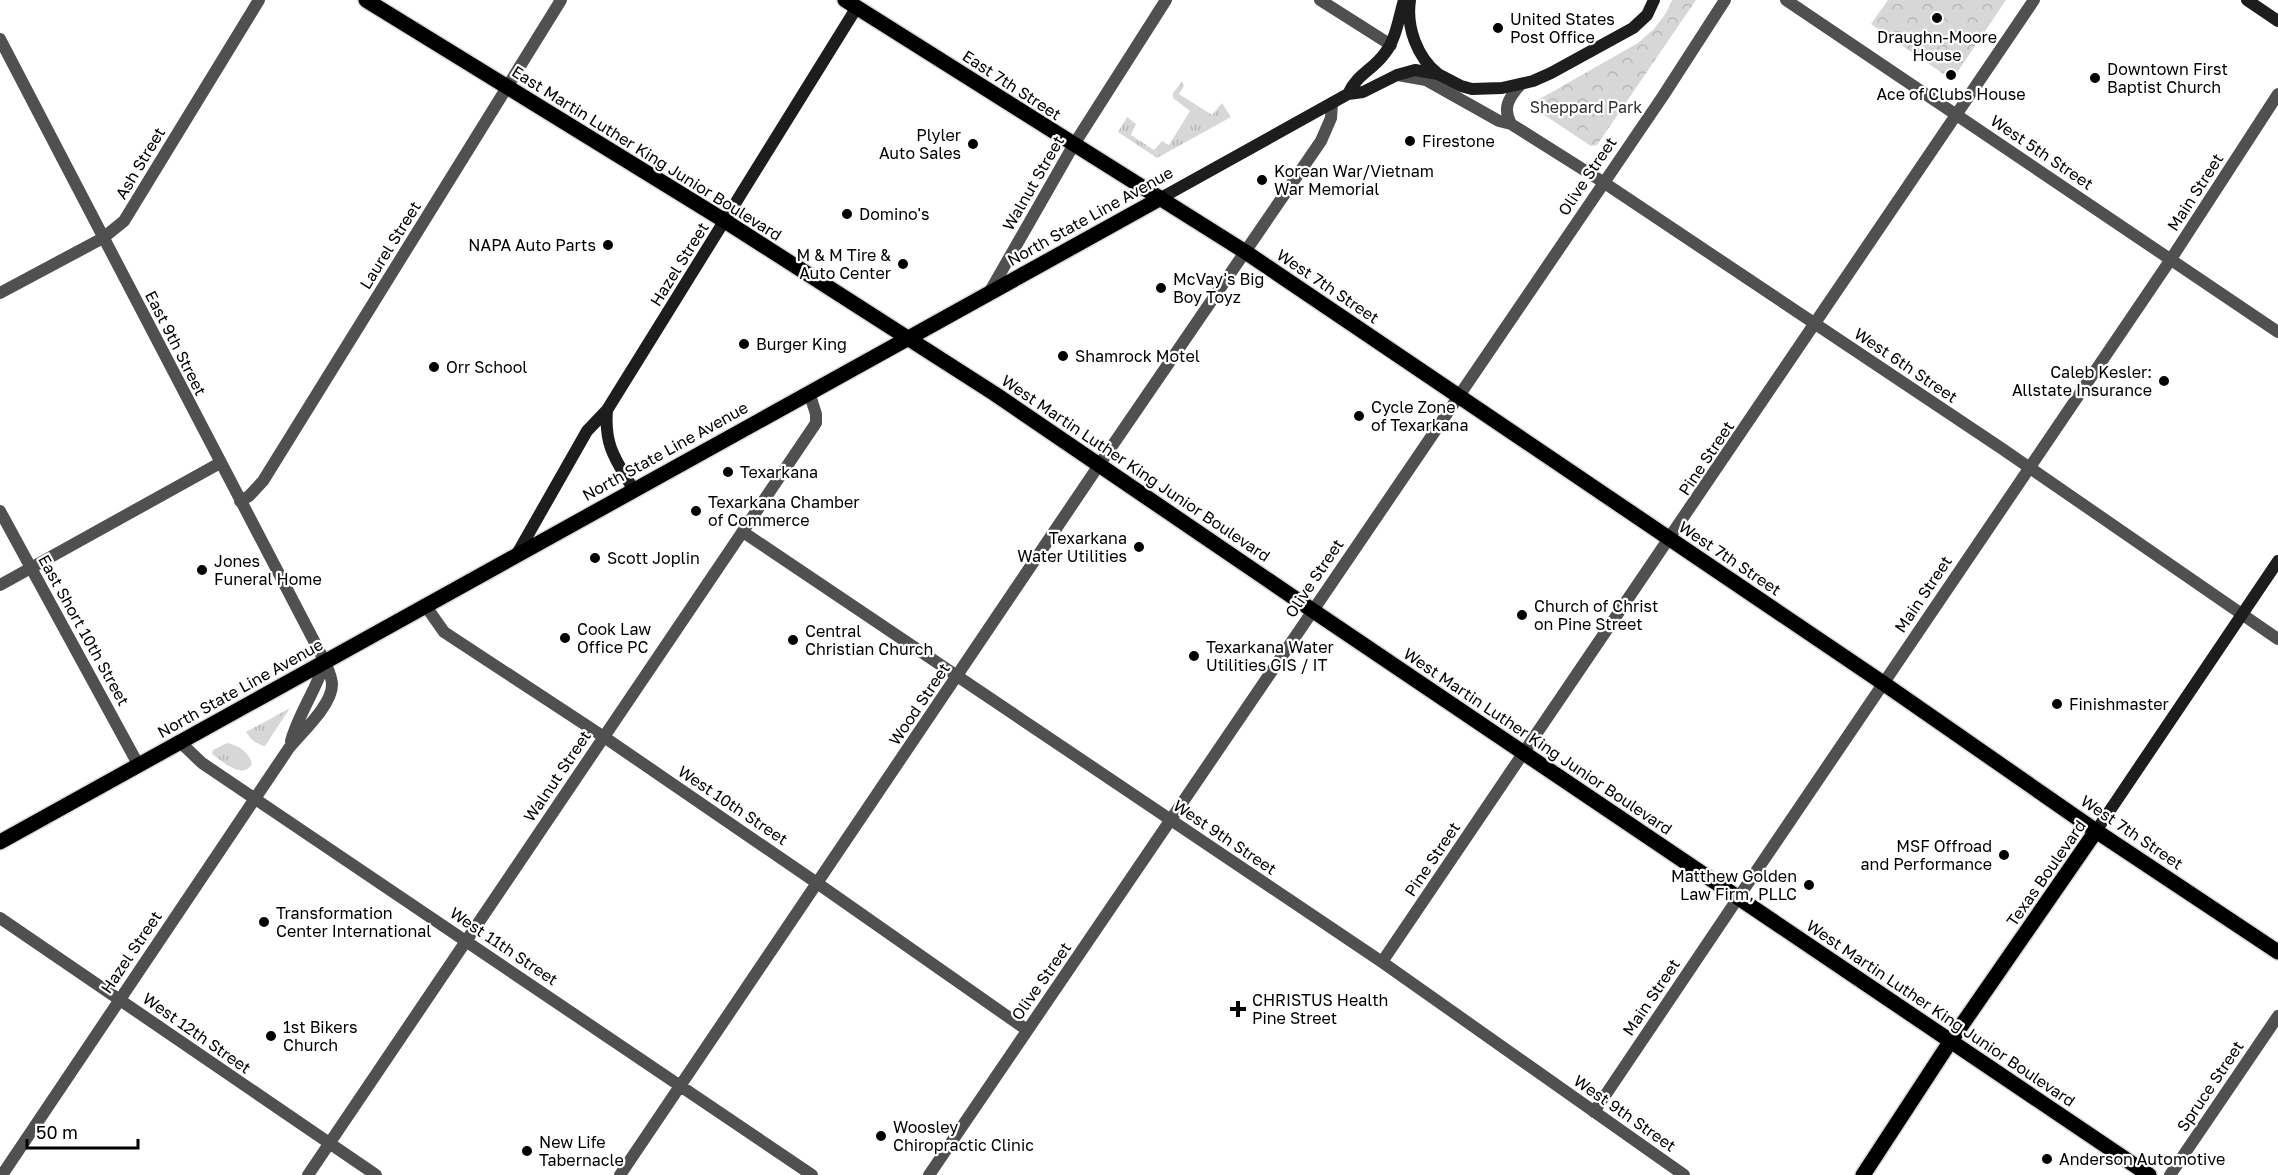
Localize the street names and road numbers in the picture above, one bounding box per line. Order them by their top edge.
street label: East 7th Street [959,46,1065,124]
street label: East Martin Luther King Junior Boulevard [508,61,786,245]
street label: West 5th Street [1987,110,2097,194]
street label: Ash Street [111,123,169,203]
street label: Walnut Street [998,132,1068,234]
street label: Olive Street [1553,133,1621,219]
street label: Main Street [2163,150,2227,234]
street label: North State Line Avenue [1004,162,1176,270]
street label: Laurel Street [355,197,425,293]
street label: Hazel Street [645,218,713,310]
street label: West 7th Street [1273,244,1383,328]
street label: East 9th Street [141,287,211,399]
street label: West 6th Street [1851,323,1961,407]
street label: West Martin Luther King Junior Boulevard [998,370,1274,566]
street label: North State Line Avenue [579,397,751,505]
street label: Pine Street [1674,417,1738,499]
street label: West 7th Street [1675,516,1785,600]
street label: Olive Street [1280,535,1348,621]
street label: East Short 10th Street [34,551,134,709]
street label: Main Street [1890,552,1956,636]
street label: North State Line Avenue [154,634,326,742]
street label: West Martin Luther King Junior Boulevard [1400,643,1676,839]
street label: Wood Street [884,659,954,749]
street label: Walnut Street [519,726,595,826]
street label: West 10th Street [674,761,792,849]
street label: West 7th Street [2077,790,2187,874]
street label: West 9th Street [1170,795,1280,879]
street label: Texas Boulevard [2002,816,2090,930]
street label: Pine Street [1400,818,1464,900]
street label: West 11th Street [446,902,562,990]
street label: Hazel Street [96,907,166,997]
street label: West Martin Luther King Junior Boulevard [1803,915,2079,1111]
street label: Olive Street [1007,938,1075,1024]
street label: Main Street [1618,955,1684,1039]
street label: West 12th Street [139,988,255,1078]
street label: Spruce Street [2172,1037,2248,1135]
street label: West 9th Street [1570,1070,1680,1156]

